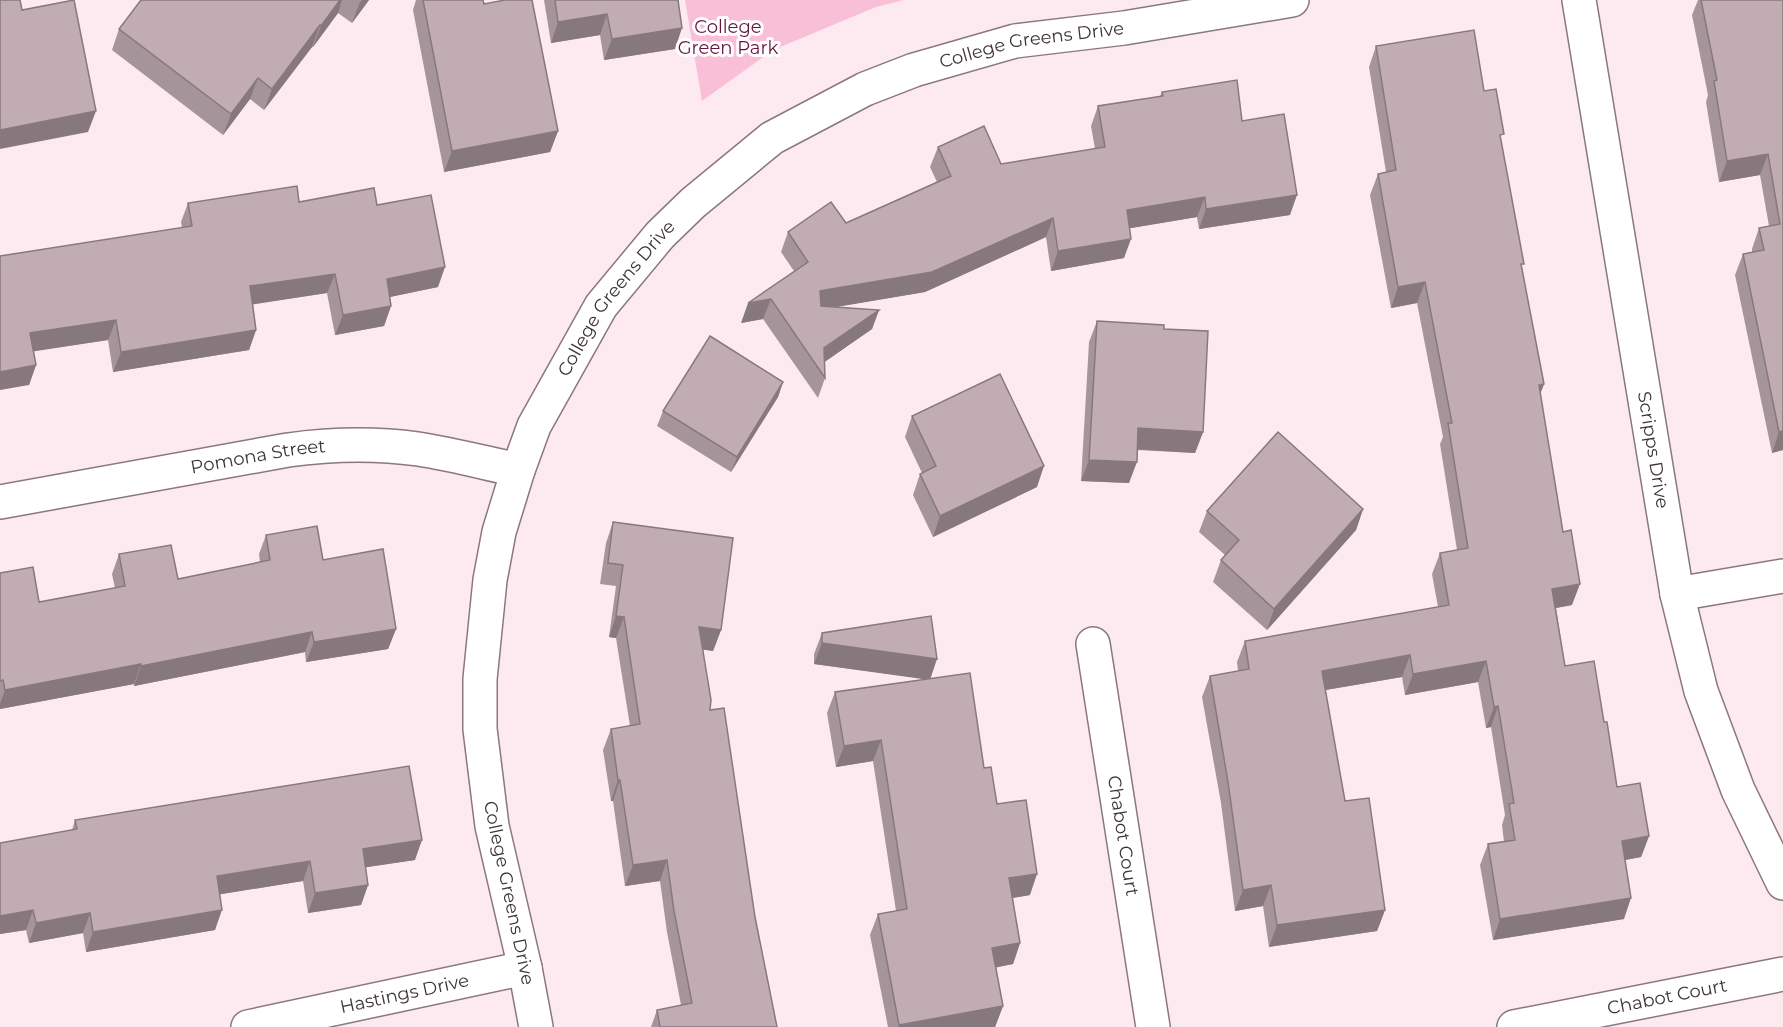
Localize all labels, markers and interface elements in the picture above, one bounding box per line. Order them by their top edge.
park label: College Green Park [678,16,779,59]
street label: College Greens Drive [937,17,1125,73]
street label: College Greens Drive [553,215,680,380]
street label: Scripps Drive [1633,390,1674,510]
street label: Pomona Street [189,435,326,478]
street label: Chabot Court [1103,774,1143,897]
street label: College Greens Drive [479,799,539,987]
street label: Hastings Drive [338,969,471,1018]
street label: Chabot Court [1605,974,1729,1019]

